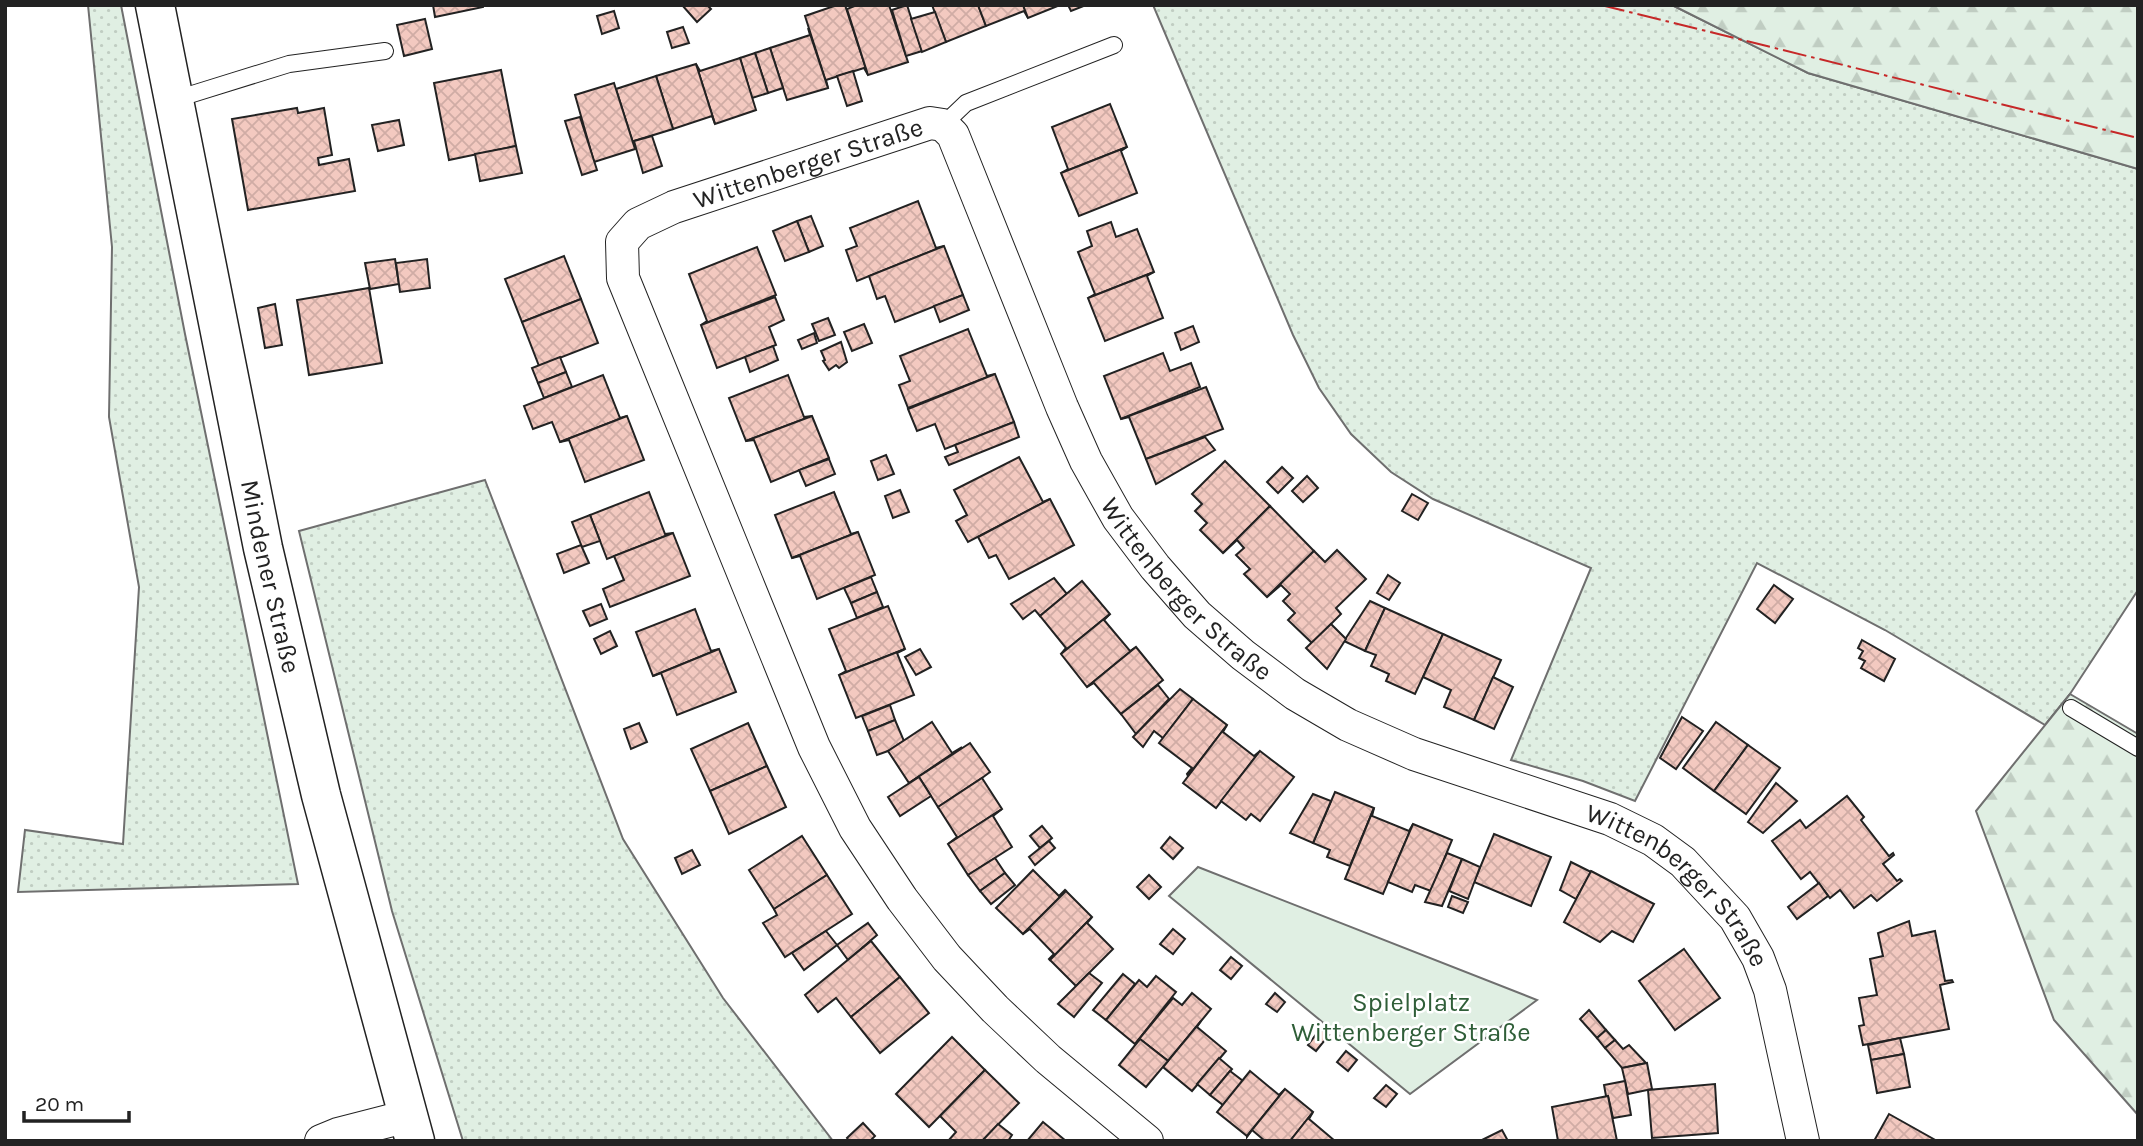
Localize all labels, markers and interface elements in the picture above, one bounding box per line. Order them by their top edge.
street label: Wittenberger Straße [690,111,927,216]
street label: Mindener Straße [234,477,307,676]
street label: Wittenberger Straße [1094,492,1278,687]
street label: Wittenberger Straße [1582,797,1775,971]
park label: Spielplatz Wittenberger Straße [1291,987,1531,1048]
scale bar [24,1080,130,1124]
text: 20 m [35,1092,84,1116]

